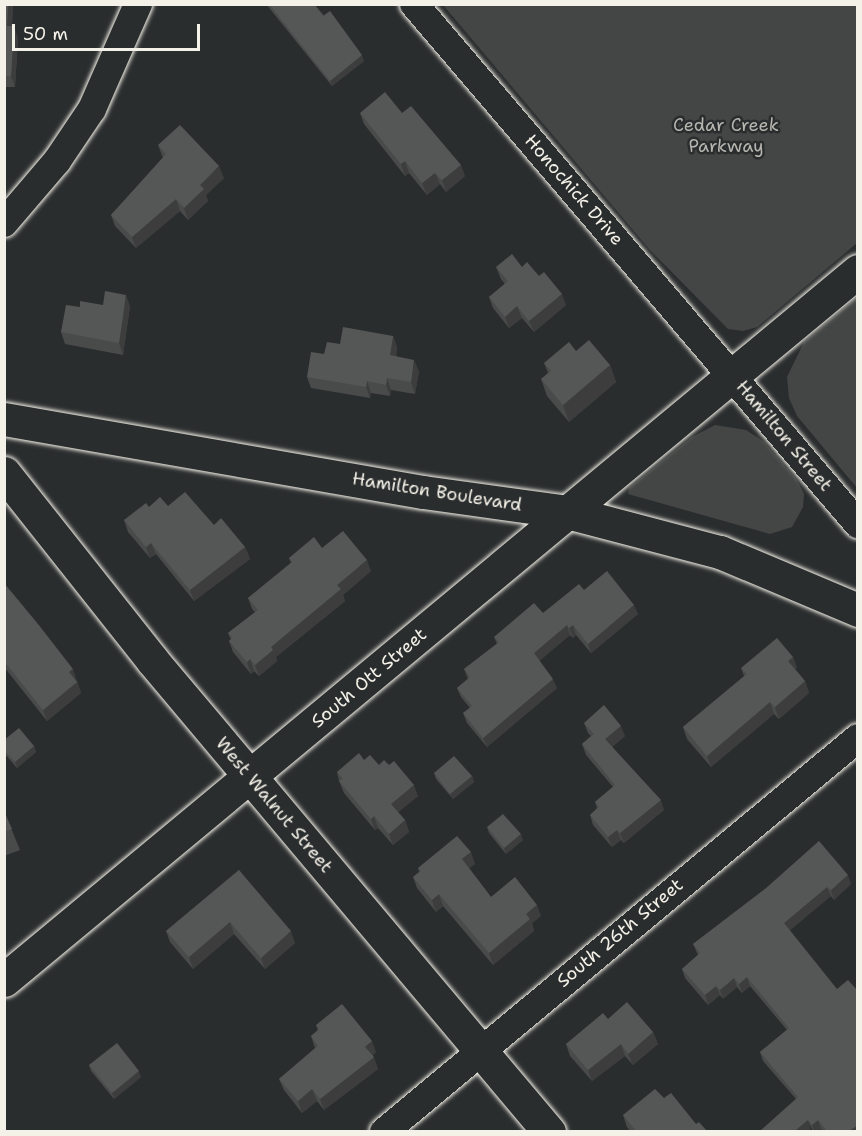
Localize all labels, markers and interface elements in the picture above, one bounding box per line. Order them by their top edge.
scale bar [15,12,202,50]
text: 50 m [23,22,68,46]
park label: Cedar Creek Parkway [673,115,779,158]
street label: Honochick Drive [520,130,628,250]
street label: Hamilton Street [731,376,837,496]
street label: Hamilton Boulevard [351,468,523,516]
street label: South Ott Street [307,624,431,732]
street label: West Walnut Street [211,733,337,877]
street label: South 26th Street [553,874,687,992]

